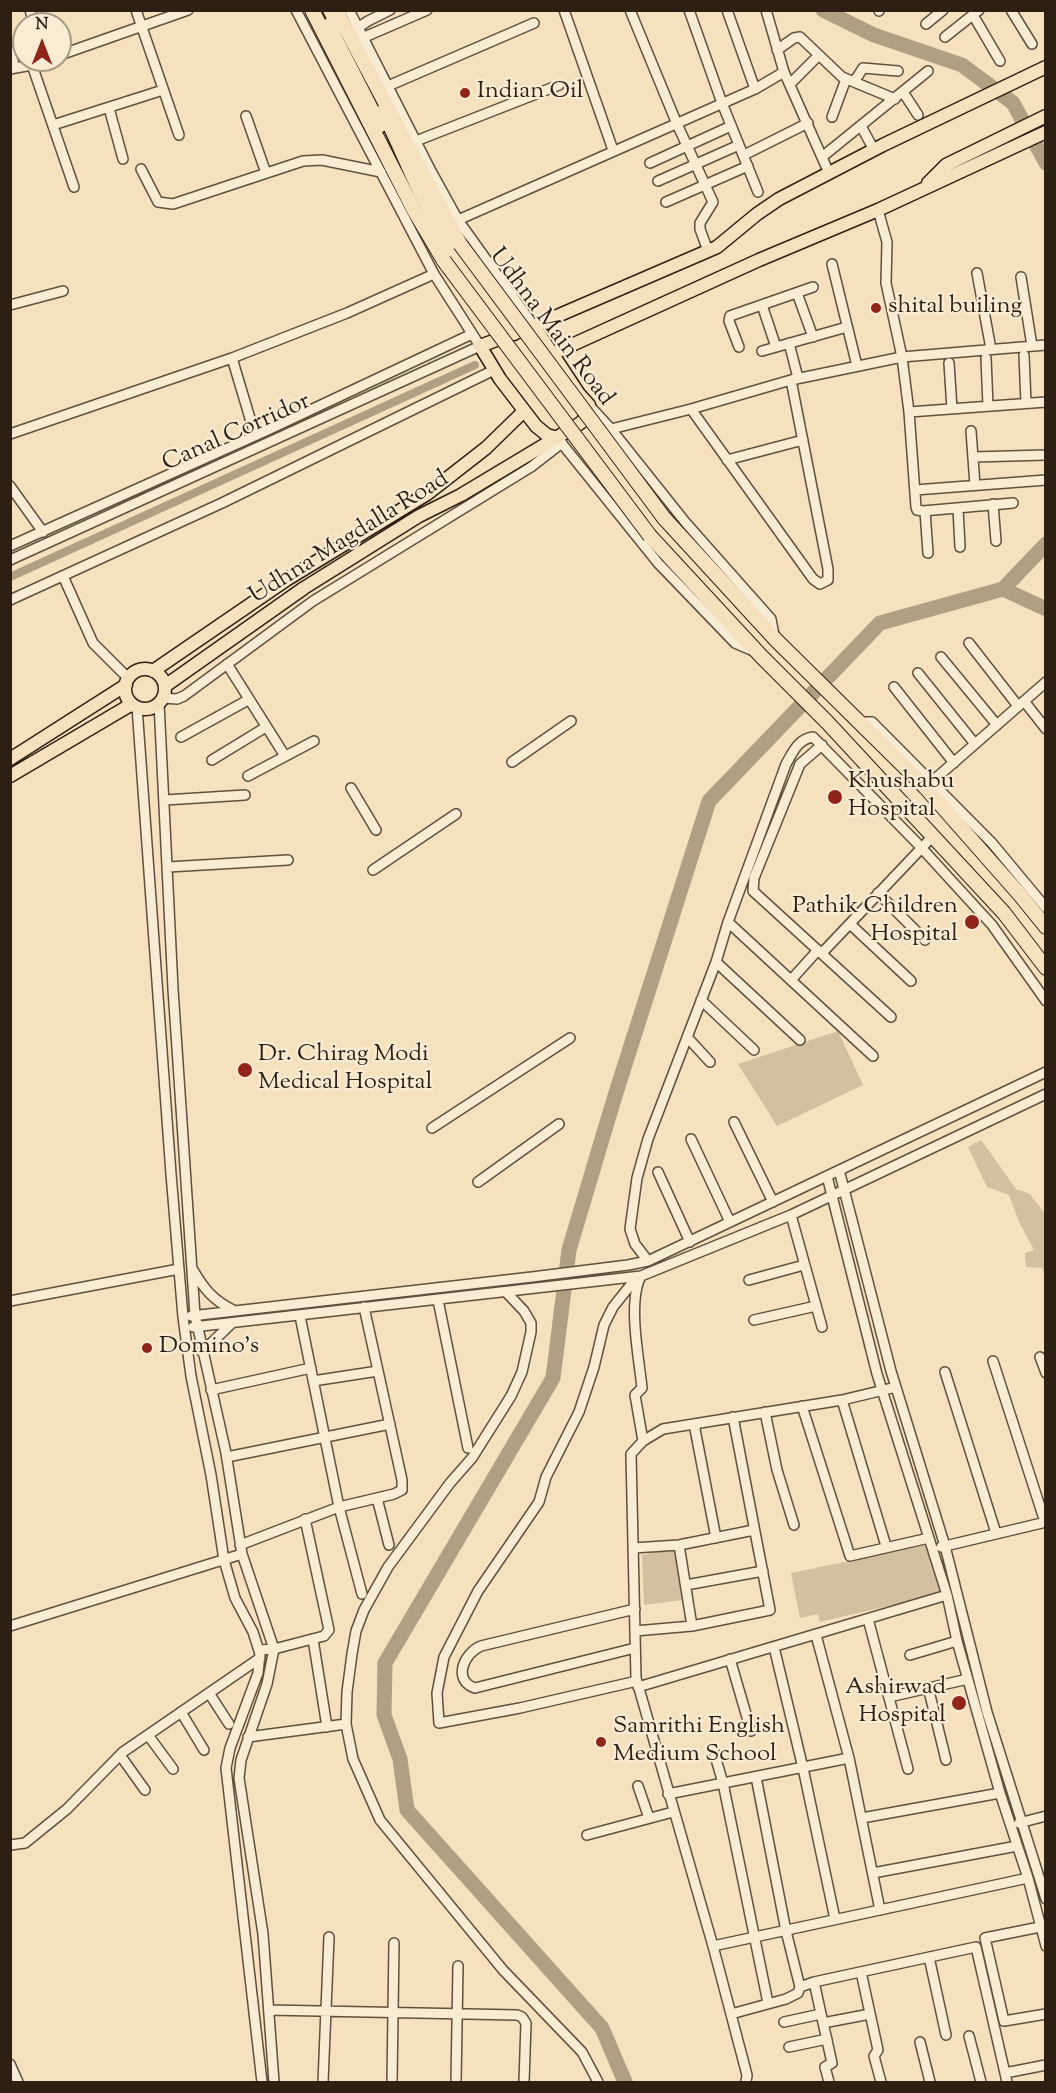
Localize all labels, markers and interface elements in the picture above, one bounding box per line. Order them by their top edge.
north arrow [12,12,72,72]
text: N [36,14,48,37]
place label: Indian Oil [477,79,584,107]
marker: Indian Oil [458,86,472,100]
street label: Udhna Main Road [481,243,619,413]
place label: shital builing [888,294,1022,322]
marker: shital builing [869,301,883,315]
street label: Canal Corridor [158,388,316,480]
street label: Udhna Magdalla Road [245,466,455,612]
place label: Khushabu Hospital [848,769,954,825]
marker: Khushabu Hospital [826,788,844,806]
place label: Pathik Children Hospital [792,894,958,950]
marker: Pathik Children Hospital [963,913,981,931]
place label: Dr. Chirag Modi Medical Hospital [258,1042,432,1098]
marker: Dr. Chirag Modi Medical Hospital [236,1061,254,1079]
place label: Domino's [159,1334,259,1362]
marker: Domino's [140,1341,154,1355]
place label: Ashirwad Hospital [845,1675,946,1731]
marker: Ashirwad Hospital [950,1694,968,1712]
place label: Samrithi English Medium School [613,1714,785,1770]
marker: Samrithi English Medium School [594,1735,608,1749]

